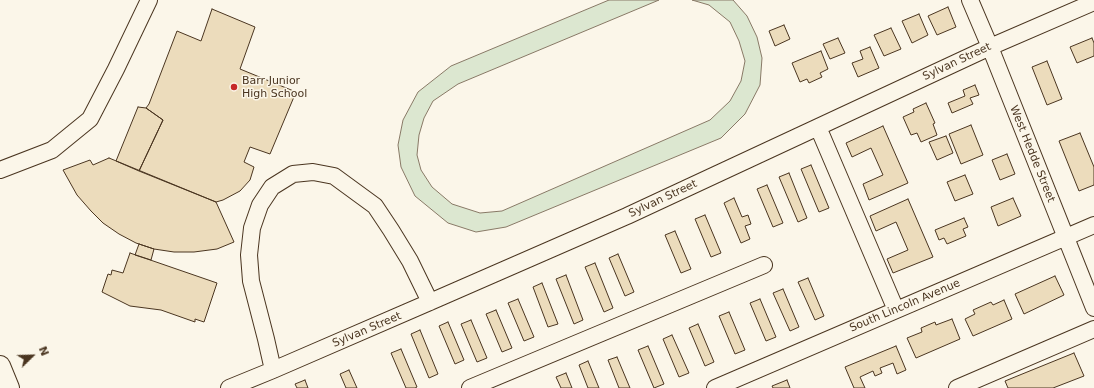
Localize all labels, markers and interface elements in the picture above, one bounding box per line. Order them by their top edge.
street label: Sylvan Street [921,40,993,84]
place label: Barr Junior High School [242,74,307,100]
marker: Barr Junior High School [229,82,239,92]
street label: West Hedde Street [1007,104,1057,204]
street label: Sylvan Street [627,177,699,221]
street label: South Lincoln Avenue [848,277,962,335]
street label: Sylvan Street [331,310,403,350]
north arrow [12,336,52,376]
text: N [36,344,51,358]

